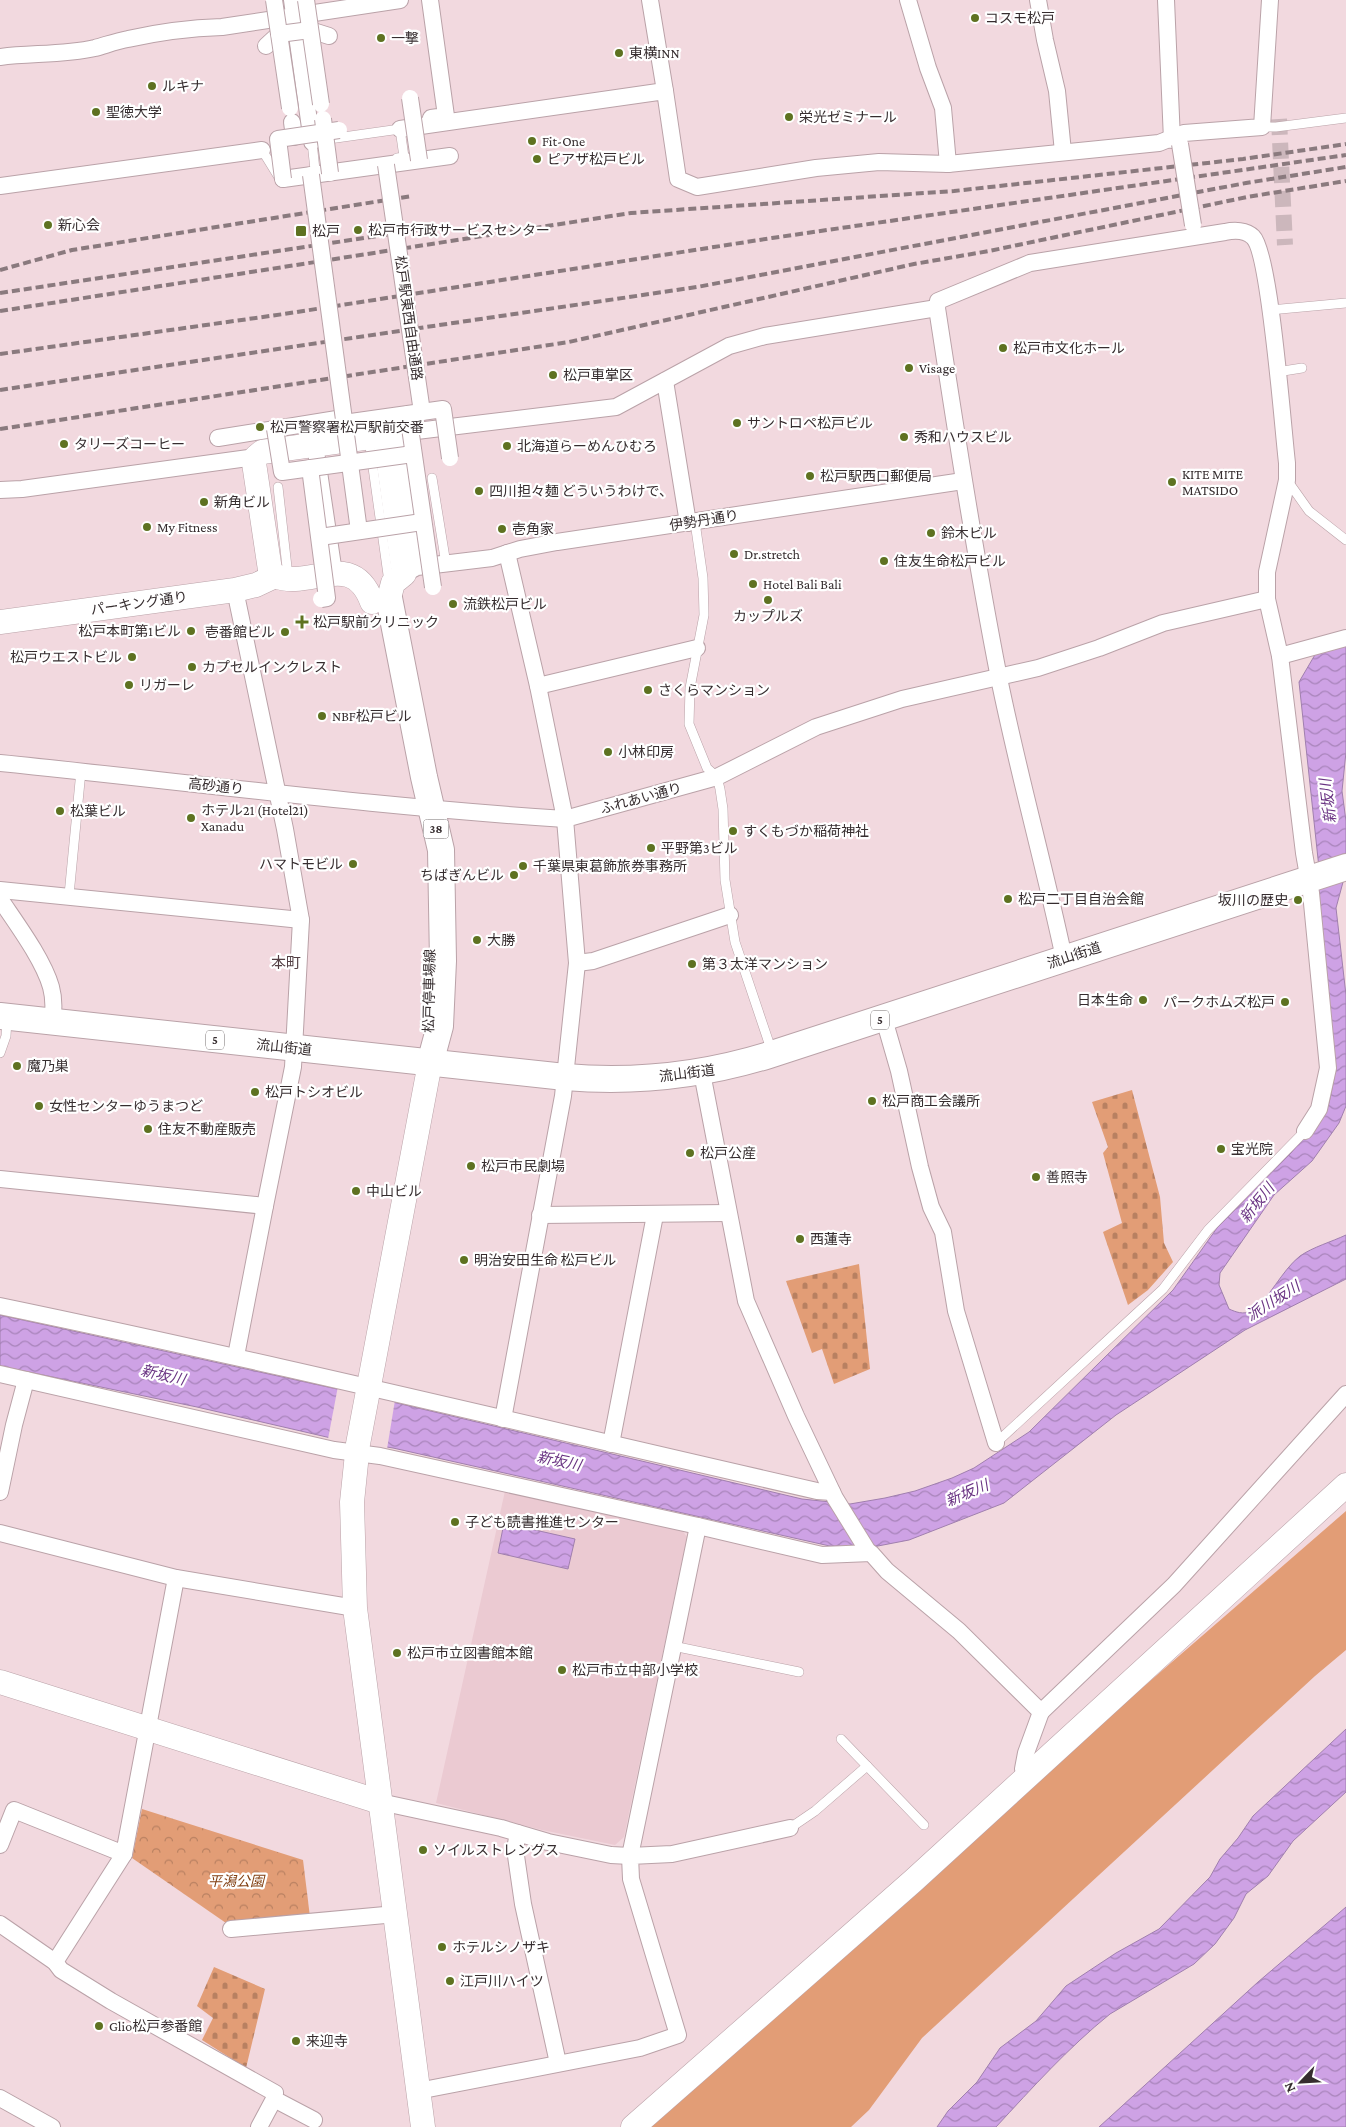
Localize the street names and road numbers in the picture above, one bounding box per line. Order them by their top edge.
street label: 松戸駅東西自由通路 [392,254,426,382]
street label: 伊勢丹通り [668,507,740,533]
street label: パーキング通り [90,588,188,618]
street label: 高砂通り [187,775,245,797]
street label: ふれあい通り [598,779,684,817]
road number: 38 [424,820,448,839]
street label: 流山街道 [1045,939,1103,971]
street label: 松戸停車場線 [420,949,438,1033]
road number: 5 [871,1010,889,1030]
road number: 5 [206,1030,224,1050]
street label: 流山街道 [255,1036,313,1058]
street label: 流山街道 [658,1062,716,1084]

